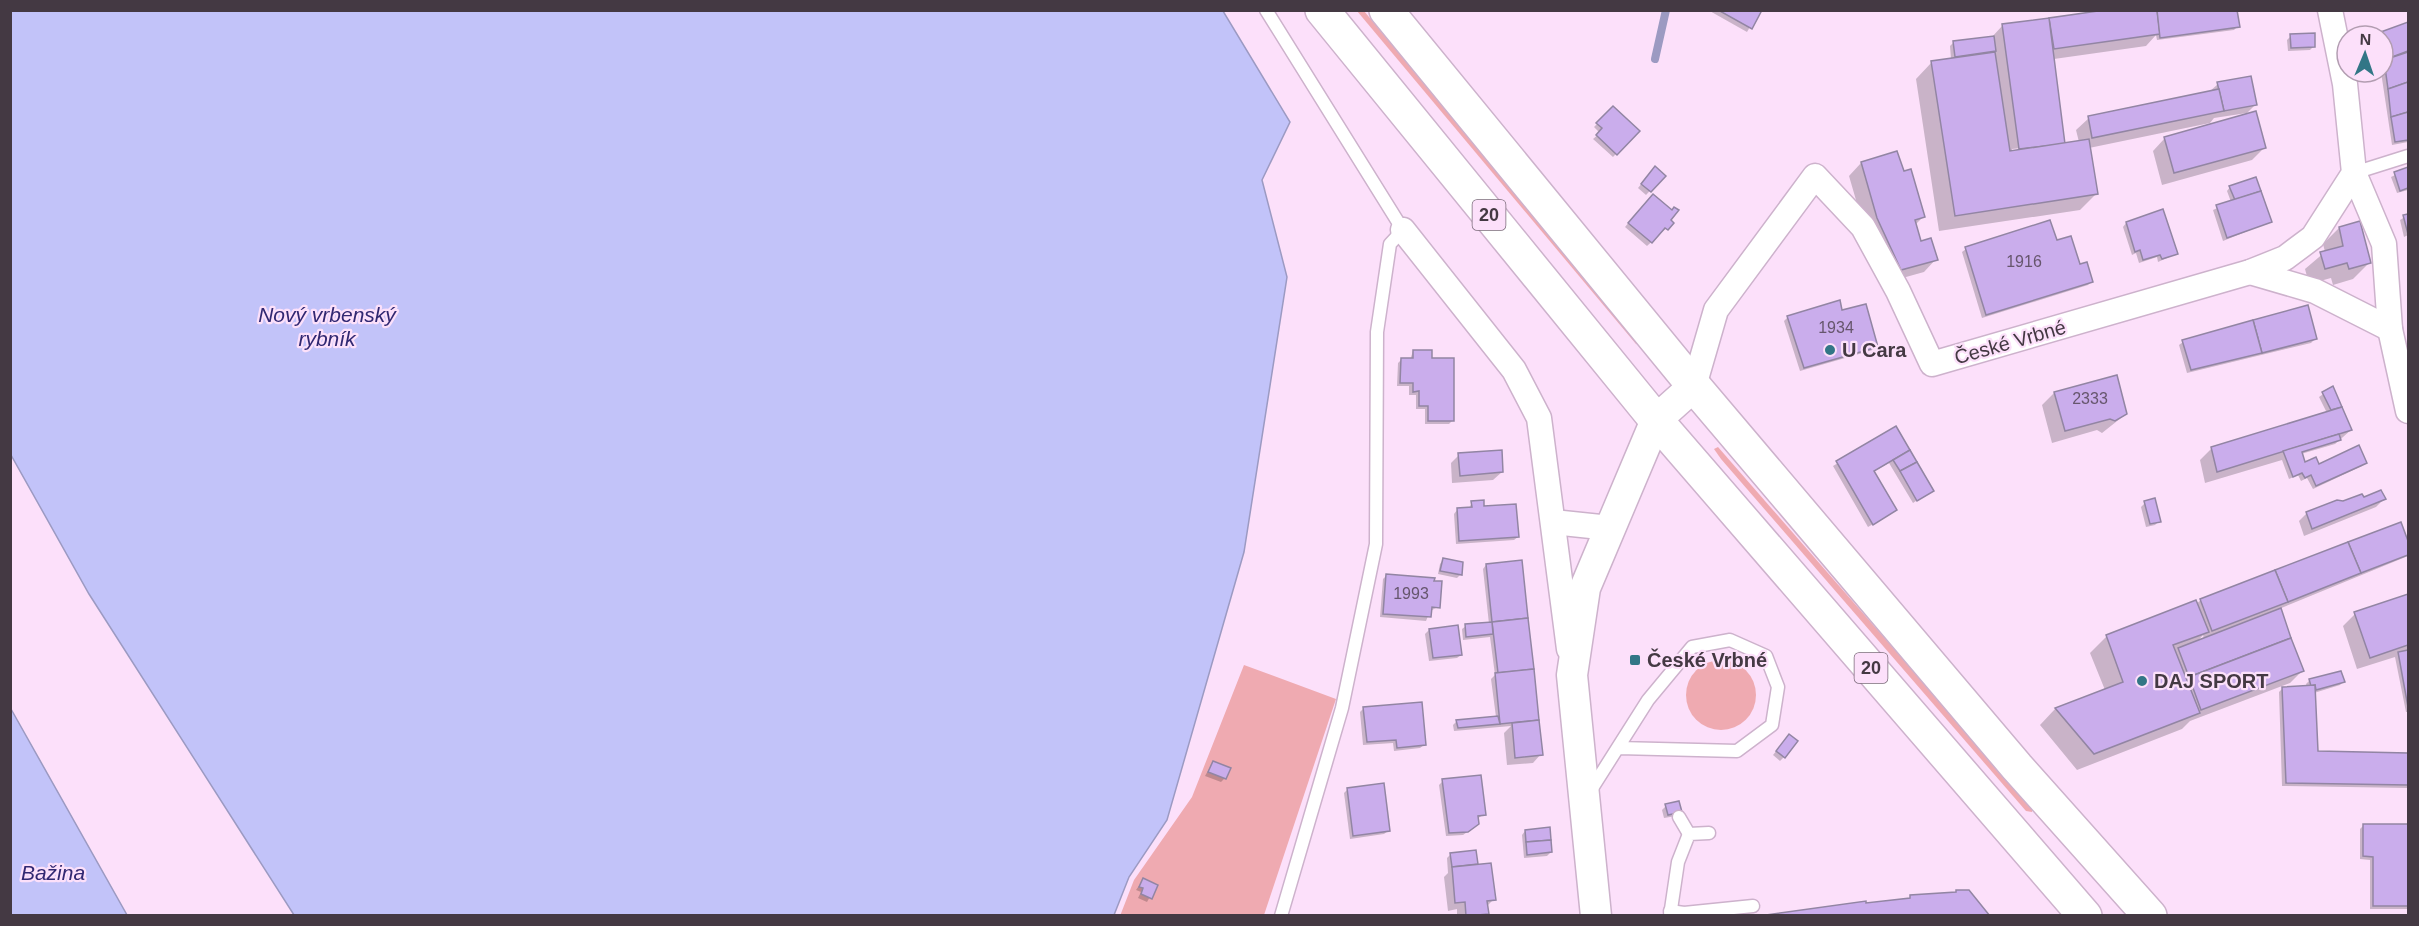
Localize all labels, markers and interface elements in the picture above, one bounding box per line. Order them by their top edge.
north arrow [2335,24,2395,84]
text: N [2359,31,2372,48]
road number: 20 [1472,200,1506,230]
house number: 1916 [2006,253,2042,270]
water label: Nový vrbenský rybník [258,303,397,350]
street label: České Vrbné [1952,316,2068,368]
house number: 1934 [1818,319,1854,336]
place label: U Cara [1842,339,1907,361]
marker: U Cara [1823,343,1837,357]
house number: 2333 [2072,390,2108,407]
house number: 1993 [1393,585,1429,602]
place label: České Vrbné [1647,648,1767,671]
marker: České Vrbné [1628,653,1642,667]
road number: 20 [1854,653,1888,683]
place label: DAJ SPORT [2154,670,2268,692]
marker: DAJ SPORT [2135,674,2149,688]
water label: Bažina [21,861,85,884]

